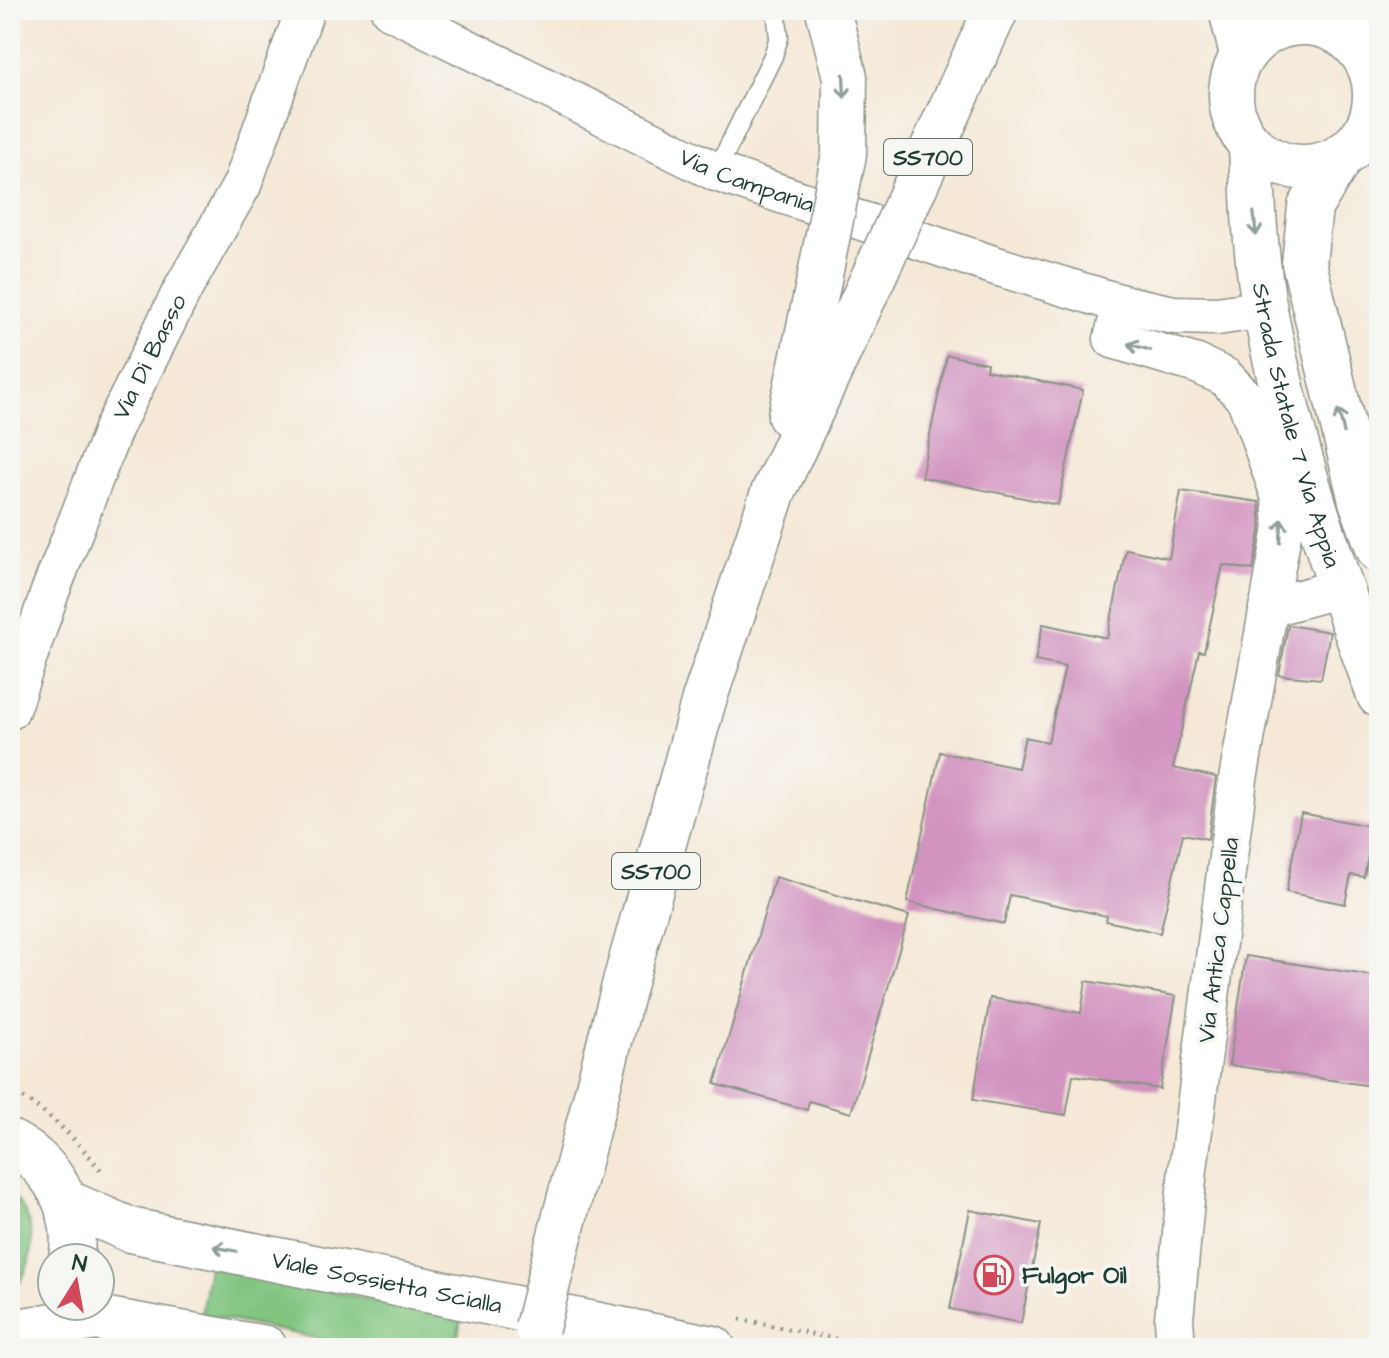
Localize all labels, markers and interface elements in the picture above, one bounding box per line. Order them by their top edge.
one-way arrow [837,72,852,99]
road number: SS700 [884,139,972,175]
street label: Via Campania [673,140,819,222]
one-way arrow [1247,210,1262,237]
street label: Strada Statale 7 Via Appia [1243,281,1349,572]
street label: Via Di Basso [104,288,196,426]
one-way arrow [1127,339,1153,354]
one-way arrow [1333,409,1348,435]
one-way arrow [1274,518,1289,545]
street label: Via Antica Cappella [1190,835,1248,1045]
road number: SS700 [612,853,700,889]
one-way arrow [213,1241,239,1256]
north arrow [36,1242,116,1322]
street label: Viale Sossietta Scialla [268,1243,505,1323]
text: N [70,1247,89,1280]
fuel station icon: Fulgor Oil [973,1254,1015,1296]
place label: Fulgor Oil [1022,1259,1127,1294]

